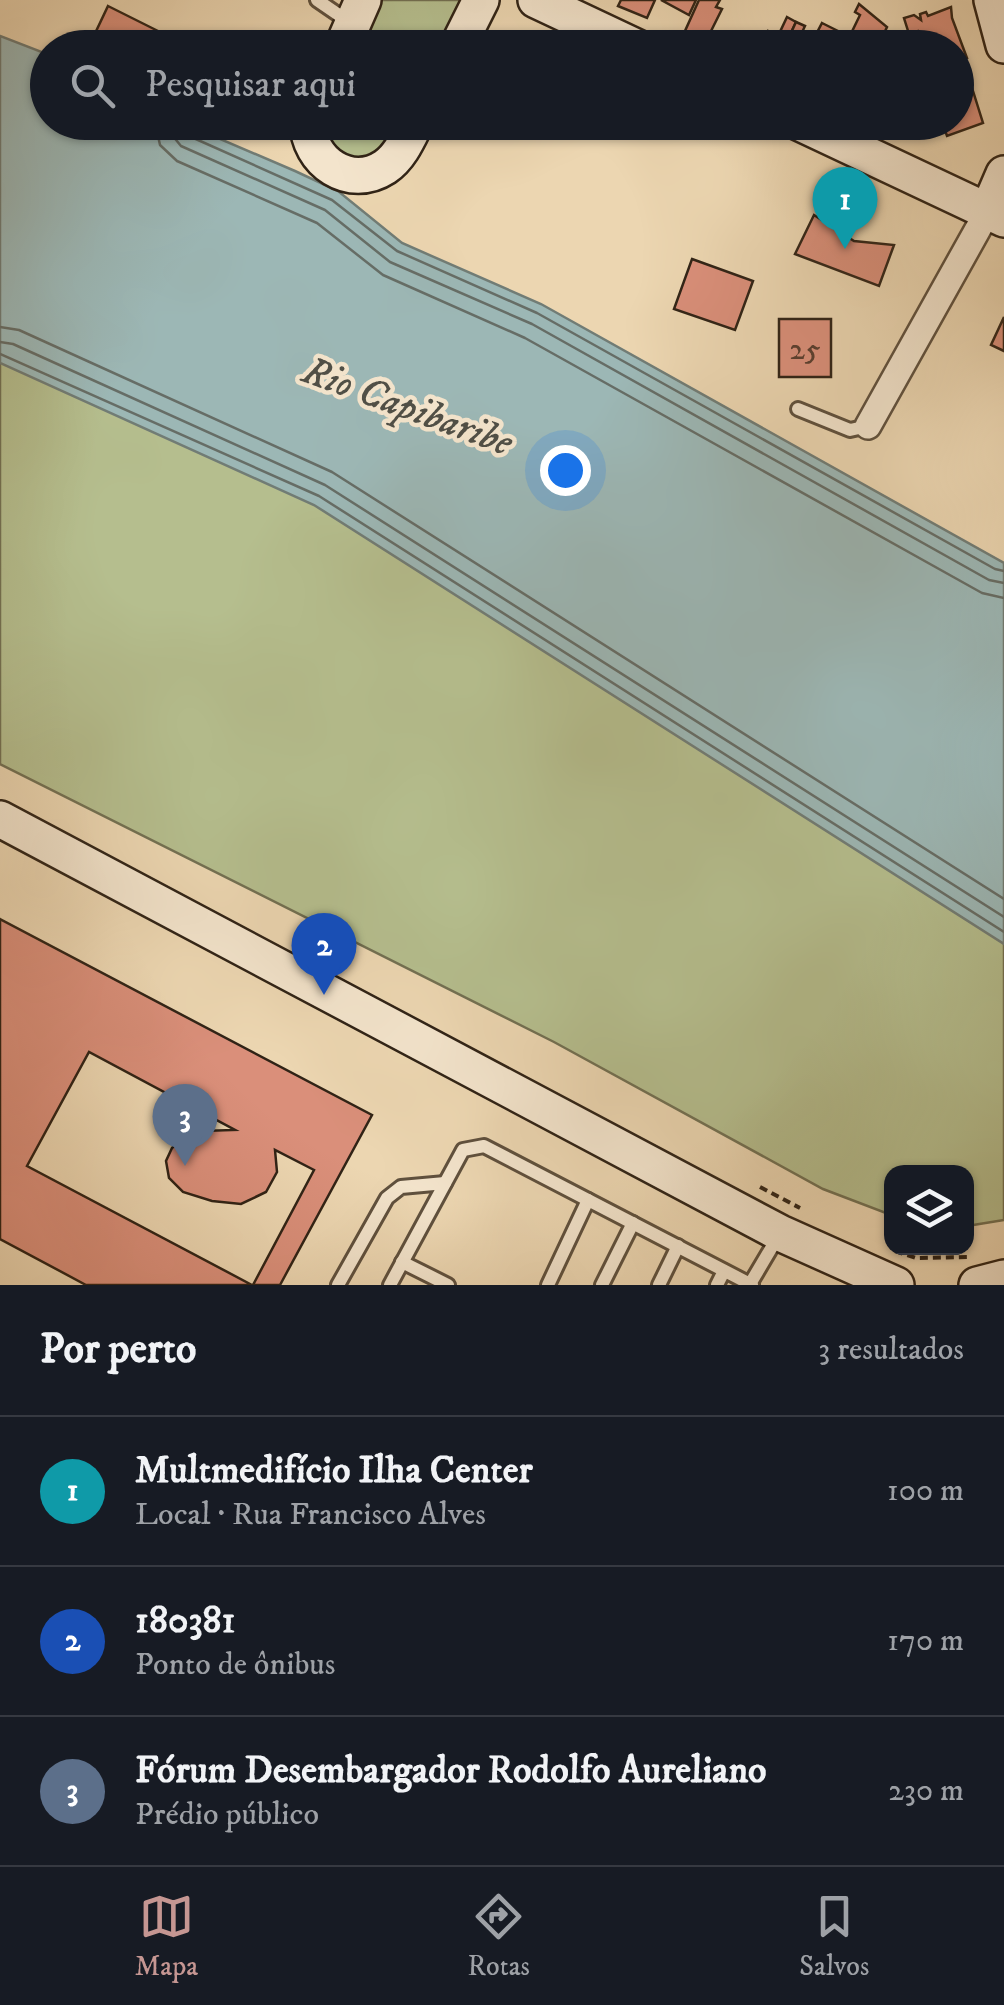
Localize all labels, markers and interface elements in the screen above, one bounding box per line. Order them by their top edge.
search box [30,30,974,140]
icon: search [65,58,120,113]
text: Pesquisar aqui [145,61,356,109]
pin: 1 [812,166,878,249]
house number: 25 [789,330,821,370]
water label: Rio Capibaribe [294,346,520,469]
your location [540,445,591,496]
pin: 2 [292,912,356,995]
pin: 3 [152,1084,218,1166]
map controls [884,1165,974,1255]
button: layers [884,1165,974,1255]
text: Por perto [40,1324,197,1376]
text: 3 resultados [818,1330,964,1370]
text: Multmedifício Ilha Center [135,1447,533,1495]
text: 1 [67,1471,78,1511]
text: 100 m [887,1471,964,1511]
text: Local · Rua Francisco Alves [135,1495,486,1535]
text: 180381 [135,1597,236,1645]
text: 2 [65,1621,80,1661]
text: 170 m [887,1621,964,1661]
text: Ponto de ônibus [135,1645,336,1685]
text: Fórum Desembargador Rodolfo Aureliano [135,1747,767,1795]
text: 3 [67,1771,78,1811]
text: 230 m [888,1771,964,1811]
text: Prédio público [135,1795,319,1835]
tab: Mapa [135,1889,198,1984]
tab: Rotas [468,1889,530,1984]
tab: Salvos [799,1889,869,1984]

